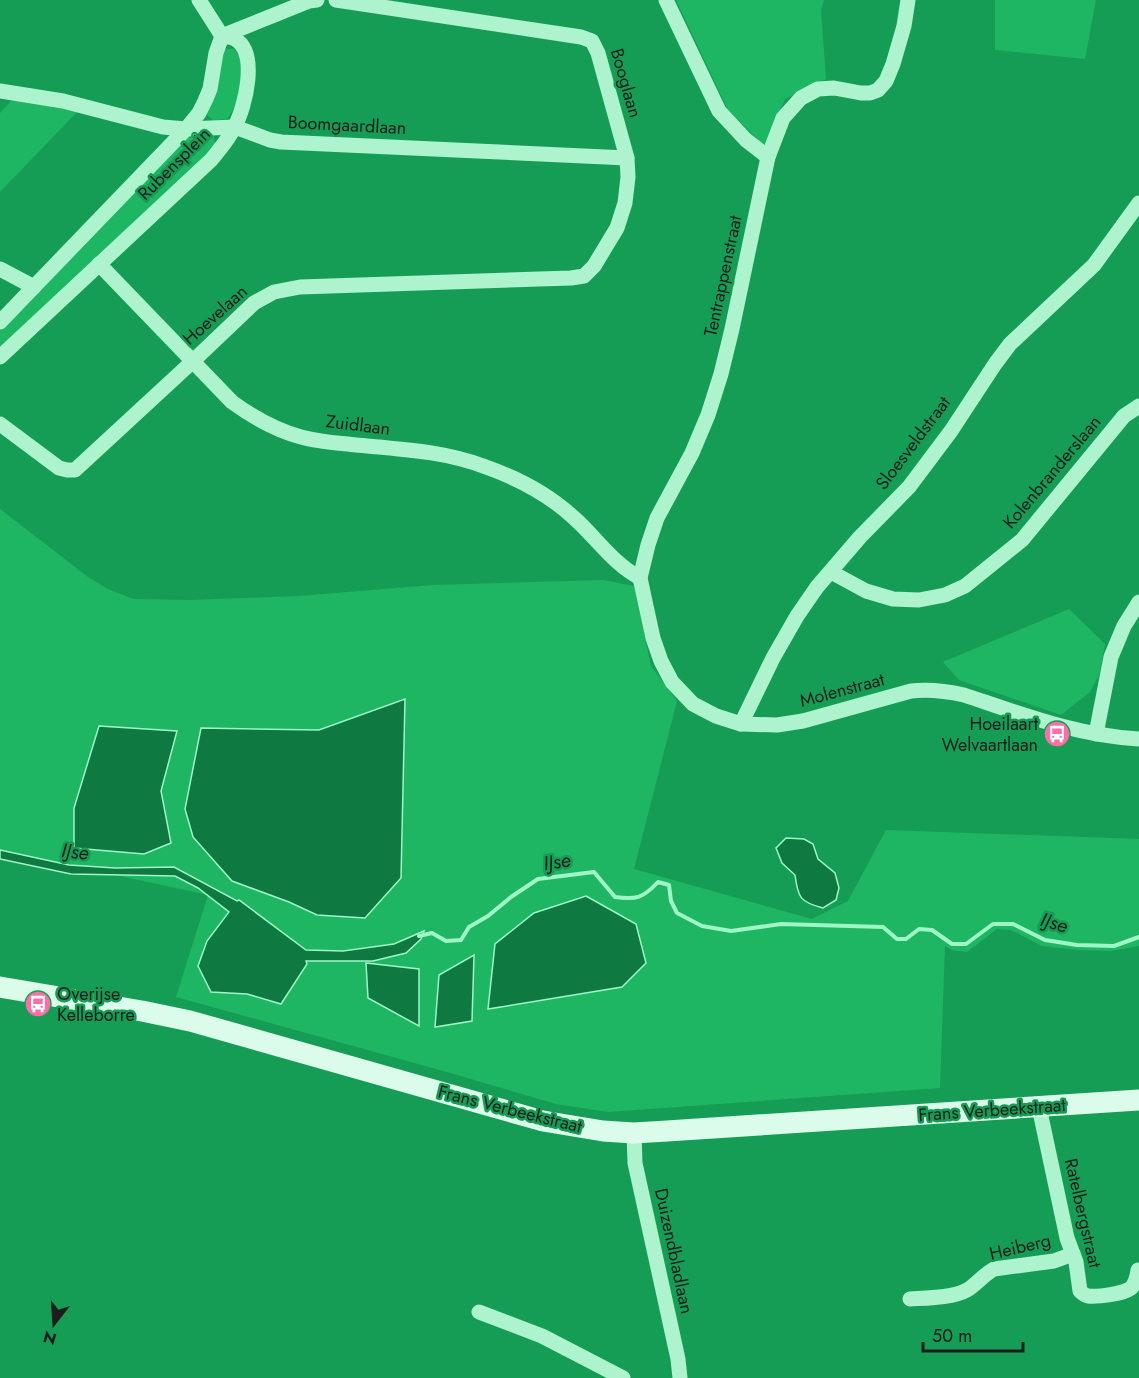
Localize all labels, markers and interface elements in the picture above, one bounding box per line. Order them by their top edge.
street label: Booglaan [604,45,648,121]
street label: Boomgaardlaan [287,109,407,141]
street label: Rubensplein [132,122,216,206]
street label: Tentrappenstraat [697,212,749,339]
street label: Hoevelaan [177,279,253,351]
street label: Sloesveldstraat [869,390,957,495]
street label: Zuidlaan [324,408,392,442]
street label: Kolenbranderslaan [997,410,1107,534]
street label: Molenstraat [797,666,888,714]
place label: Hoeilaart Welvaartlaan [942,711,1039,758]
bus stop icon: Hoeilaart Welvaartlaan [1042,719,1072,749]
water label: IJse [60,836,90,868]
water label: IJse [541,846,573,878]
water label: IJse [1037,905,1071,941]
place label: Overijse Kelleborre [57,981,135,1028]
bus stop icon: Overijse Kelleborre [23,989,53,1019]
street label: Frans Verbeekstraat [435,1079,585,1140]
street label: Frans Verbeekstraat [917,1092,1067,1128]
street label: Ratelbergstraat [1058,1156,1108,1271]
street label: Duizendbladlaan [648,1186,700,1316]
street label: Heiberg [987,1227,1053,1267]
north arrow [24,1294,84,1354]
scale bar [923,1315,1024,1353]
text: 50 m [932,1323,972,1349]
text: N [40,1325,59,1351]

